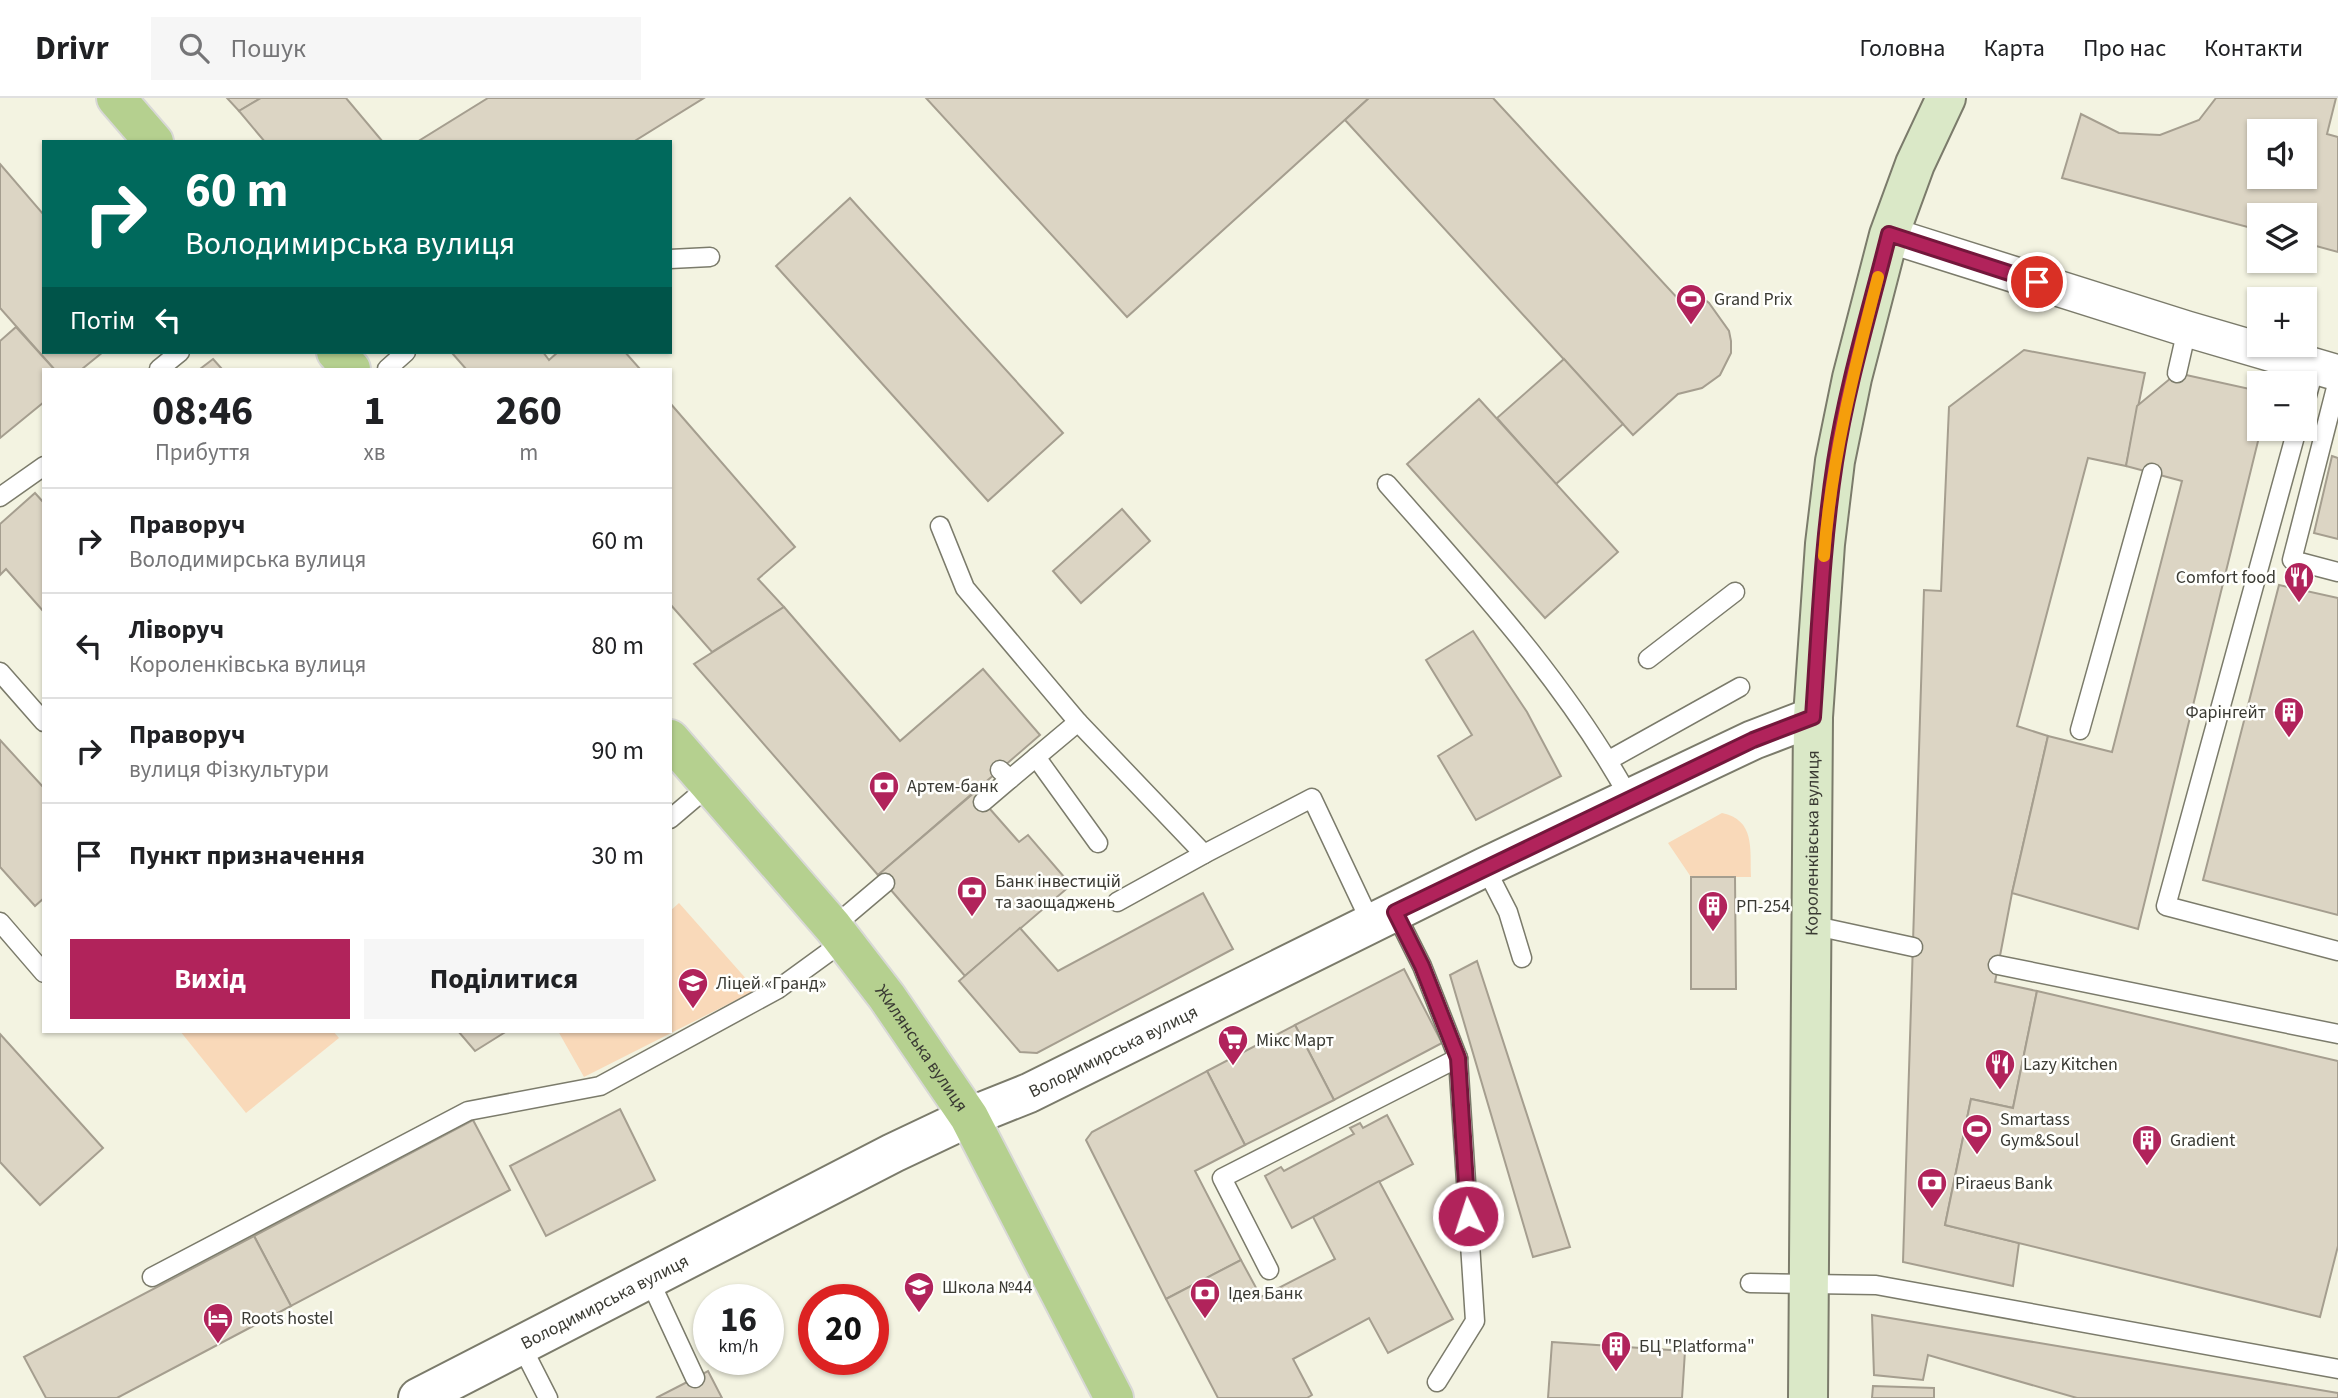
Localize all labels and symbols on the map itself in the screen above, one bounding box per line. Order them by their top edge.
pin [2007,252,2067,312]
sports icon: Grand Prix [1674,282,1708,326]
place label: Grand Prix [1714,287,1792,312]
restaurant icon: Comfort food [2282,560,2316,604]
place label: Comfort food [2176,565,2276,590]
building icon: Фарінгейт [2272,695,2306,739]
place label: Фарінгейт [2186,700,2266,725]
street label: Короленківська вулиця [1799,750,1825,936]
bank icon: Артем-банк [867,769,901,813]
place label: Артем-банк [907,774,998,799]
place label: Банк інвестицій та заощаджень [995,869,1121,915]
bank icon: Банк інвестицій та заощаджень [955,874,989,918]
building icon: РП-254 [1696,889,1730,933]
place label: РП-254 [1736,894,1790,919]
school or university icon: Ліцей «Гранд» [676,966,710,1010]
place label: Ліцей «Гранд» [716,971,826,996]
street label: Жилянська вулиця [869,979,974,1117]
street label: Володимирська вулиця [1024,999,1202,1104]
supermarket icon: Мікс Март [1216,1023,1250,1067]
place label: Мікс Март [1256,1028,1334,1053]
restaurant icon: Lazy Kitchen [1983,1047,2017,1091]
place label: Lazy Kitchen [2023,1052,2118,1077]
place label: Smartass Gym&Soul [2000,1107,2079,1153]
sports icon: Smartass Gym&Soul [1960,1112,1994,1156]
building icon: Gradient [2130,1123,2164,1167]
place label: Gradient [2170,1128,2235,1153]
bank icon: Piraeus Bank [1915,1166,1949,1210]
place label: Piraeus Bank [1955,1171,2053,1196]
position arrow [1431,1179,1505,1253]
street label: Володимирська вулиця [516,1248,693,1355]
school or university icon: Школа №44 [902,1270,936,1314]
place label: Школа №44 [942,1275,1032,1300]
bank icon: Ідея Банк [1188,1276,1222,1320]
place label: Ідея Банк [1228,1281,1303,1306]
speed limit sign: 20 [798,1284,889,1375]
hotel icon: Roots hostel [201,1301,235,1345]
place label: Roots hostel [241,1306,333,1331]
building icon: БЦ "Platforma" [1599,1329,1633,1373]
place label: БЦ "Platforma" [1639,1334,1755,1359]

